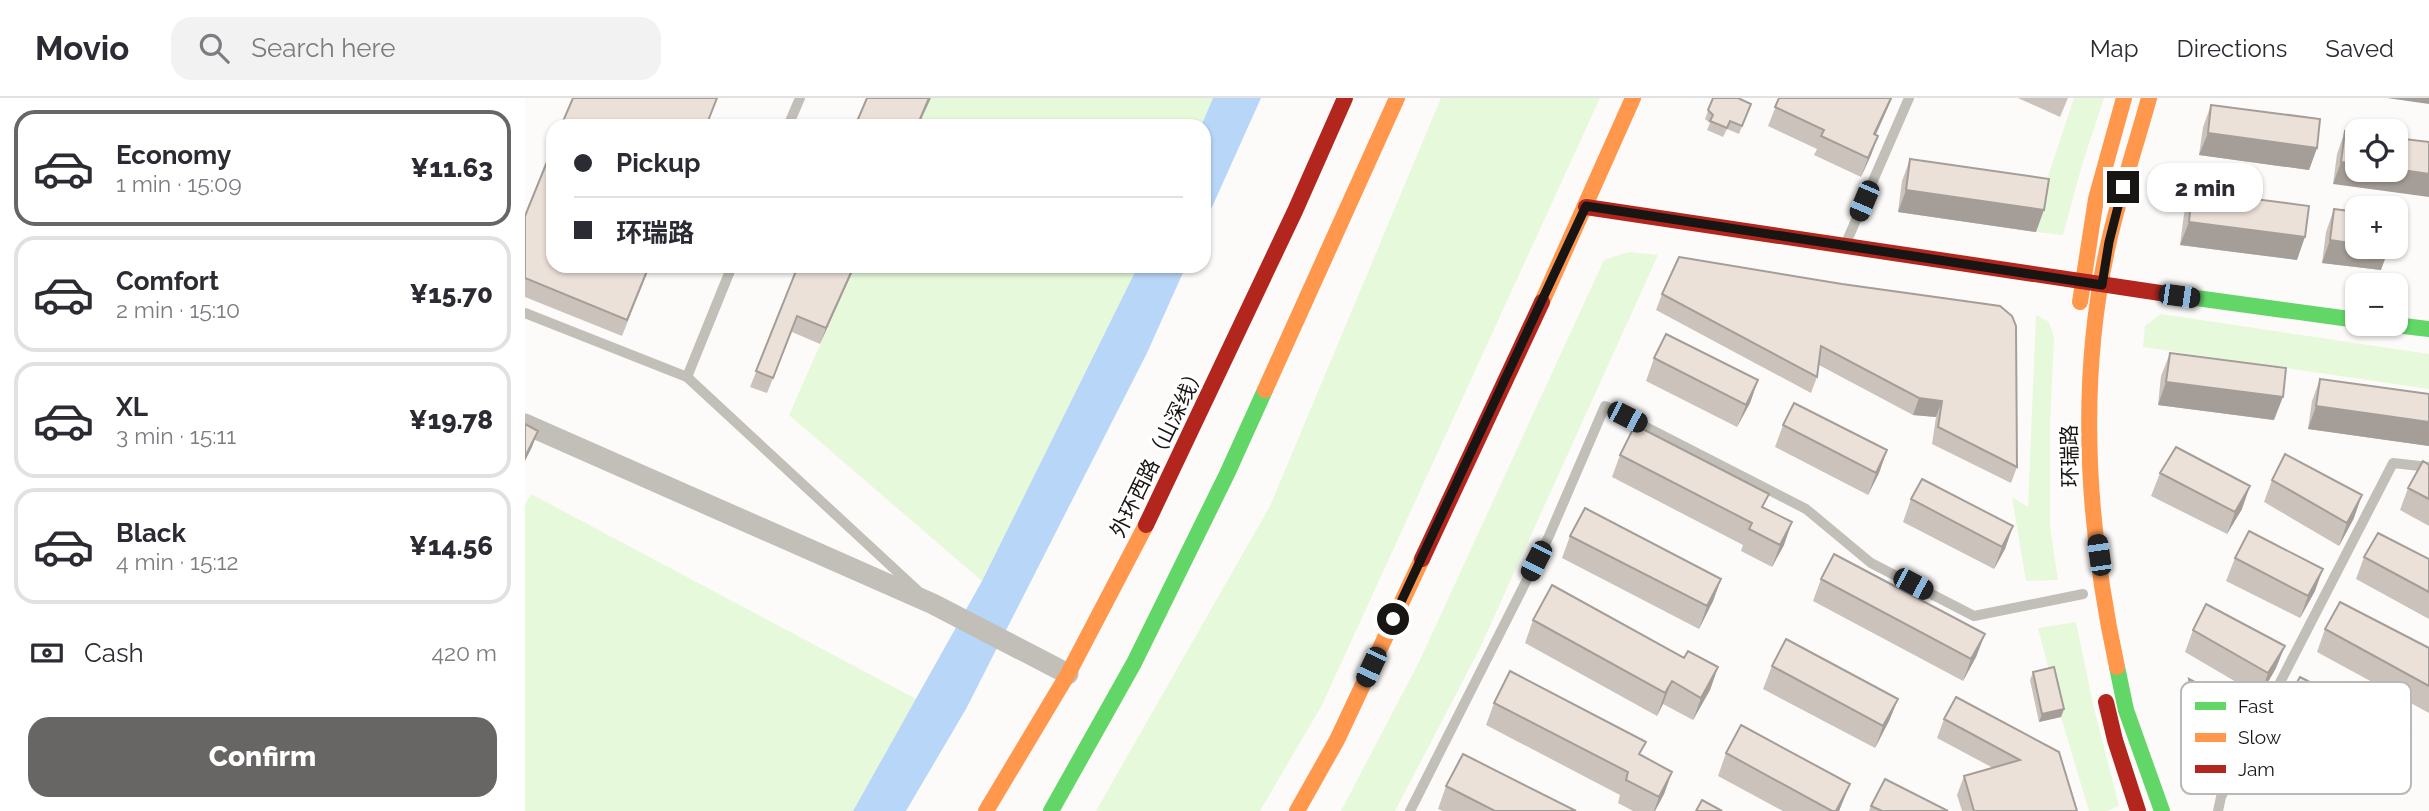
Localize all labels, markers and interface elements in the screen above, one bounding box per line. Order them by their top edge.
search box [171,17,661,80]
text: Movio [35,29,129,68]
icon: search [195,29,233,67]
text: Search here [251,33,396,63]
text: Map [2090,34,2139,63]
text: Directions [2177,34,2287,63]
text: Saved [2325,34,2394,63]
map controls [2345,119,2408,336]
button: locate [2345,119,2408,182]
icon: car [32,137,95,200]
text: Economy [116,140,231,170]
text: Pickup [616,148,701,178]
text: ¥11.63 [411,153,493,183]
callout: 2 min [2147,162,2263,212]
text: 1 min · 15:09 [116,170,242,197]
route end [2107,171,2139,203]
text: 2 min [2175,174,2235,201]
car [1847,178,1882,224]
button: + [2345,196,2408,259]
text: 环瑞路 [616,218,694,248]
icon: car [32,263,95,326]
text: Comfort [116,266,219,296]
button: − [2345,273,2408,336]
text: ¥15.70 [409,279,493,309]
car [2157,283,2202,309]
text: 2 min · 15:10 [116,296,240,323]
street label: 外环西路（山深线） [1105,360,1210,541]
icon: car [32,389,95,452]
text: XL [116,392,148,422]
car [1604,398,1651,436]
text: ¥19.78 [409,405,493,435]
text: 3 min · 15:11 [116,422,236,449]
street label: 环瑞路 [2056,424,2083,488]
icon: car [32,515,95,578]
text: Black [116,518,186,548]
text: ¥14.56 [409,531,493,561]
car [2086,533,2113,577]
car [1518,538,1555,584]
text: 4 min · 15:12 [116,548,239,575]
car [1890,565,1937,603]
route start [1377,603,1409,635]
icon: cash [28,634,66,672]
text: Cash [84,638,144,668]
text: 420 m [431,639,497,666]
car [1353,644,1390,690]
legend [2181,682,2411,794]
text: Fast [2238,695,2274,717]
button: Confirm [28,717,497,797]
text: Slow [2238,726,2282,748]
text: Jam [2238,758,2275,780]

